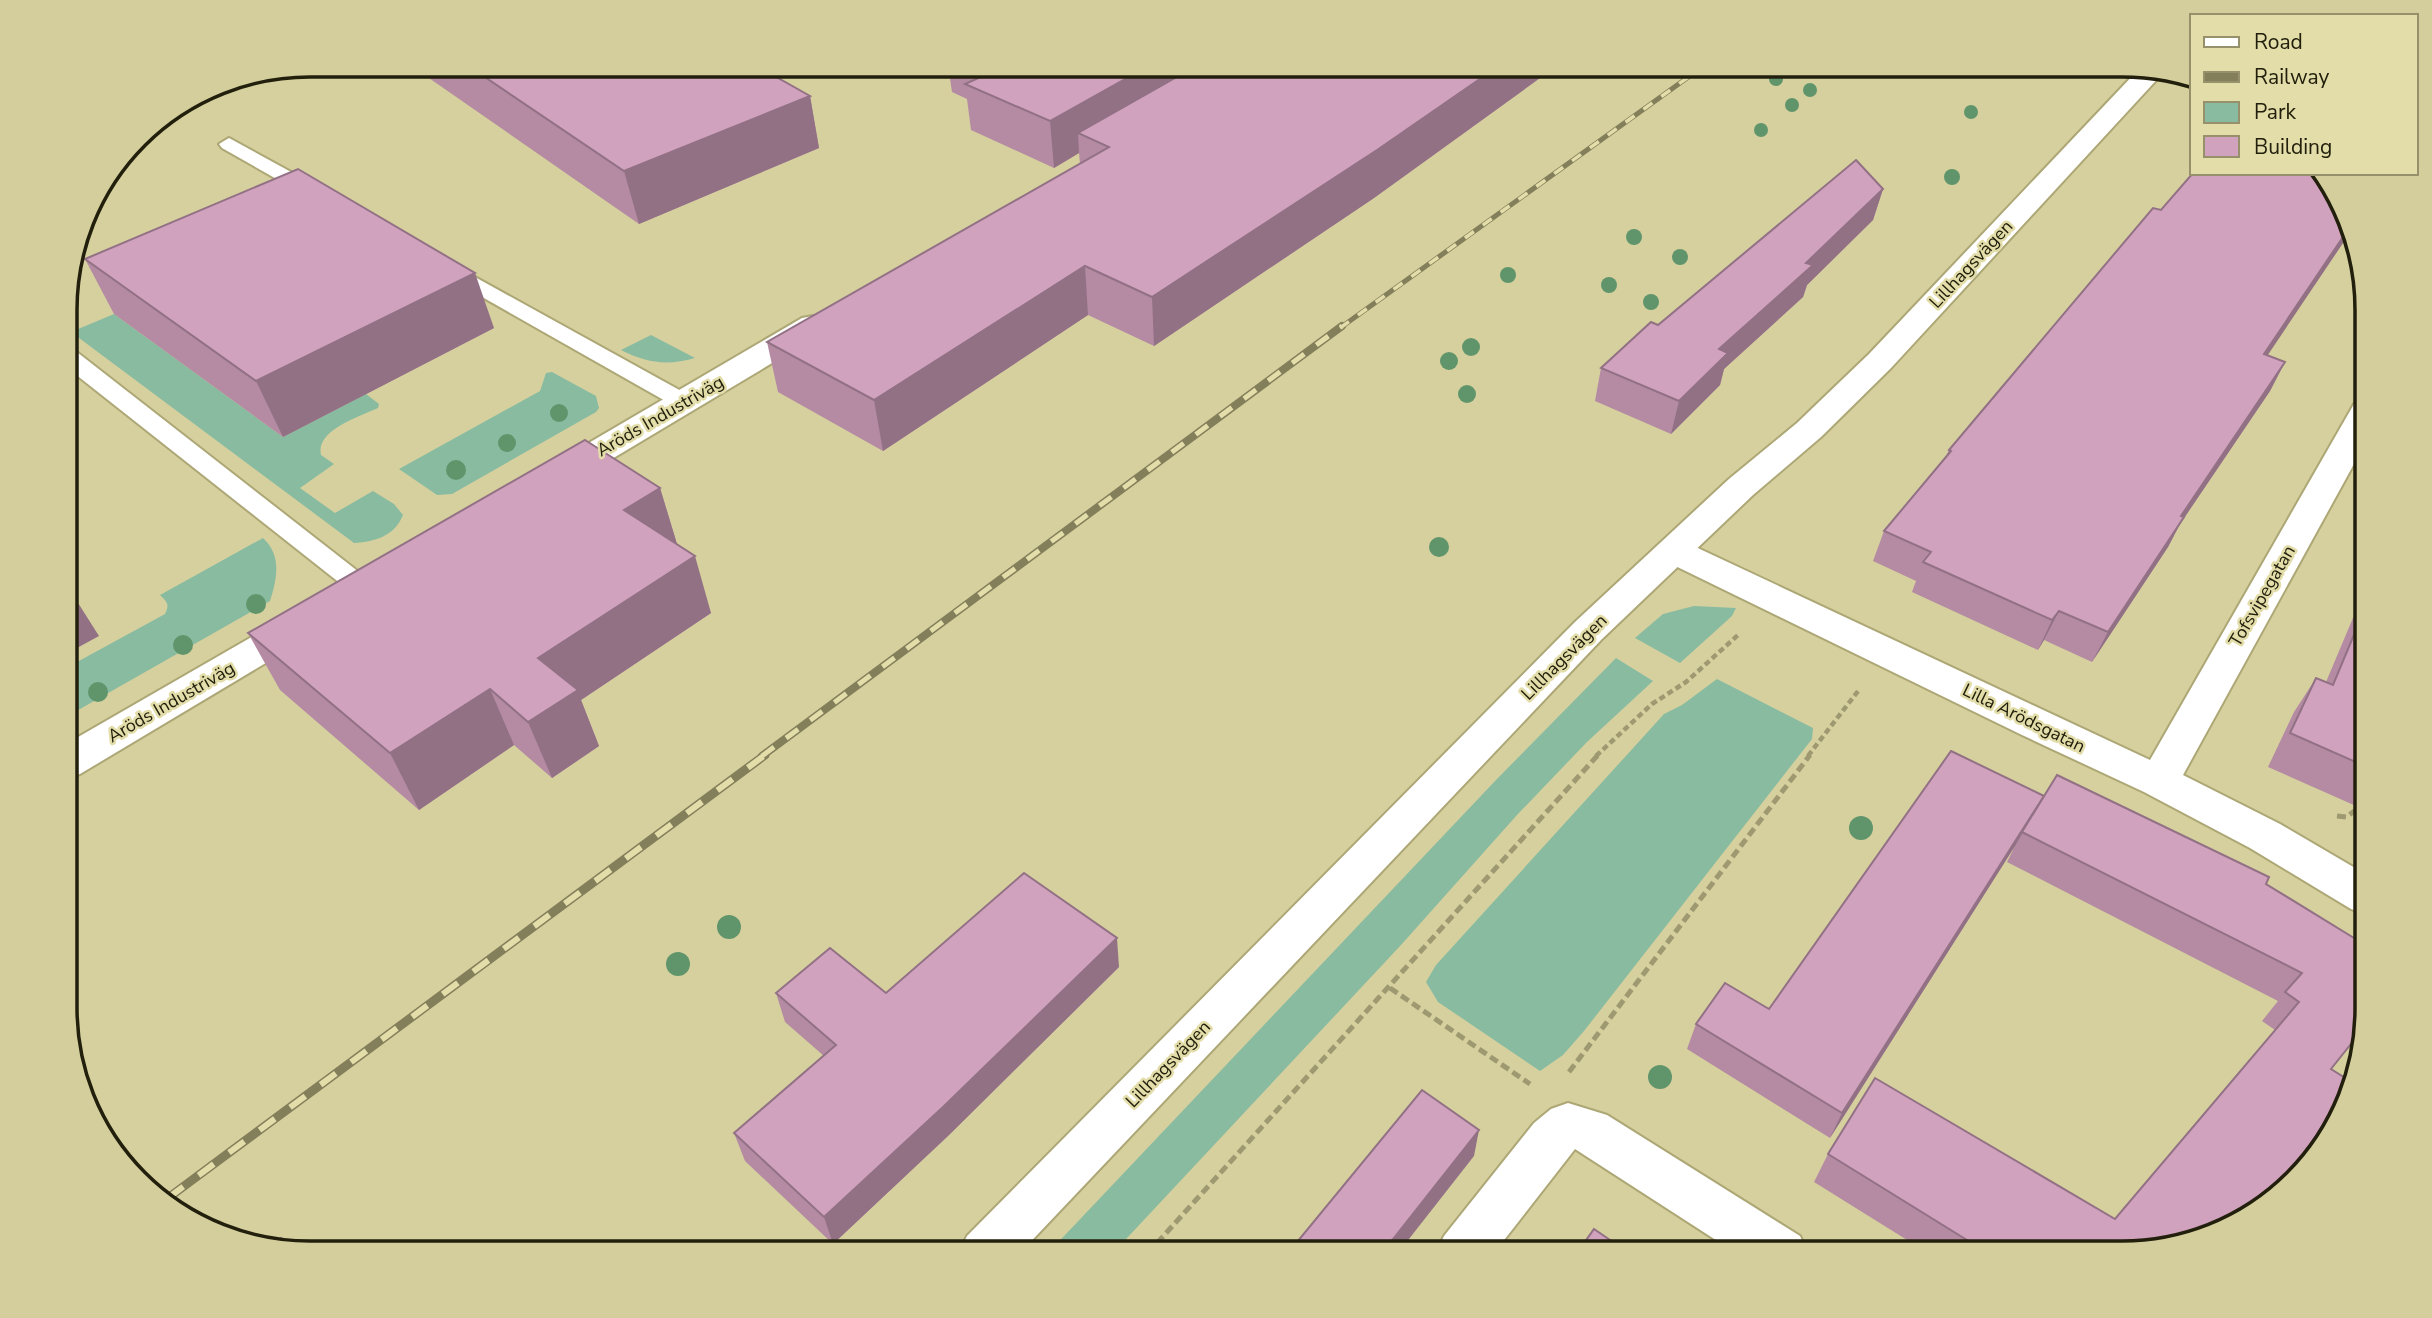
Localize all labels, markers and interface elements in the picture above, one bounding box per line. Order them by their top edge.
legend [2190,14,2418,175]
text: Road [2254,28,2303,56]
text: Railway [2254,63,2329,91]
text: Park [2254,98,2296,126]
text: Building [2254,133,2332,161]
street label: Lillhagsvägen [1924,215,2018,313]
street label: Aröds Industriväg [592,370,728,462]
street label: Tofsvipegatan [2223,541,2301,651]
street label: Lillhagsvägen [1516,609,1612,705]
street label: Aröds Industriväg [103,656,239,748]
street label: Lilla Arödsgatan [1959,678,2089,758]
street label: Lillhagsvägen [1120,1015,1216,1113]

